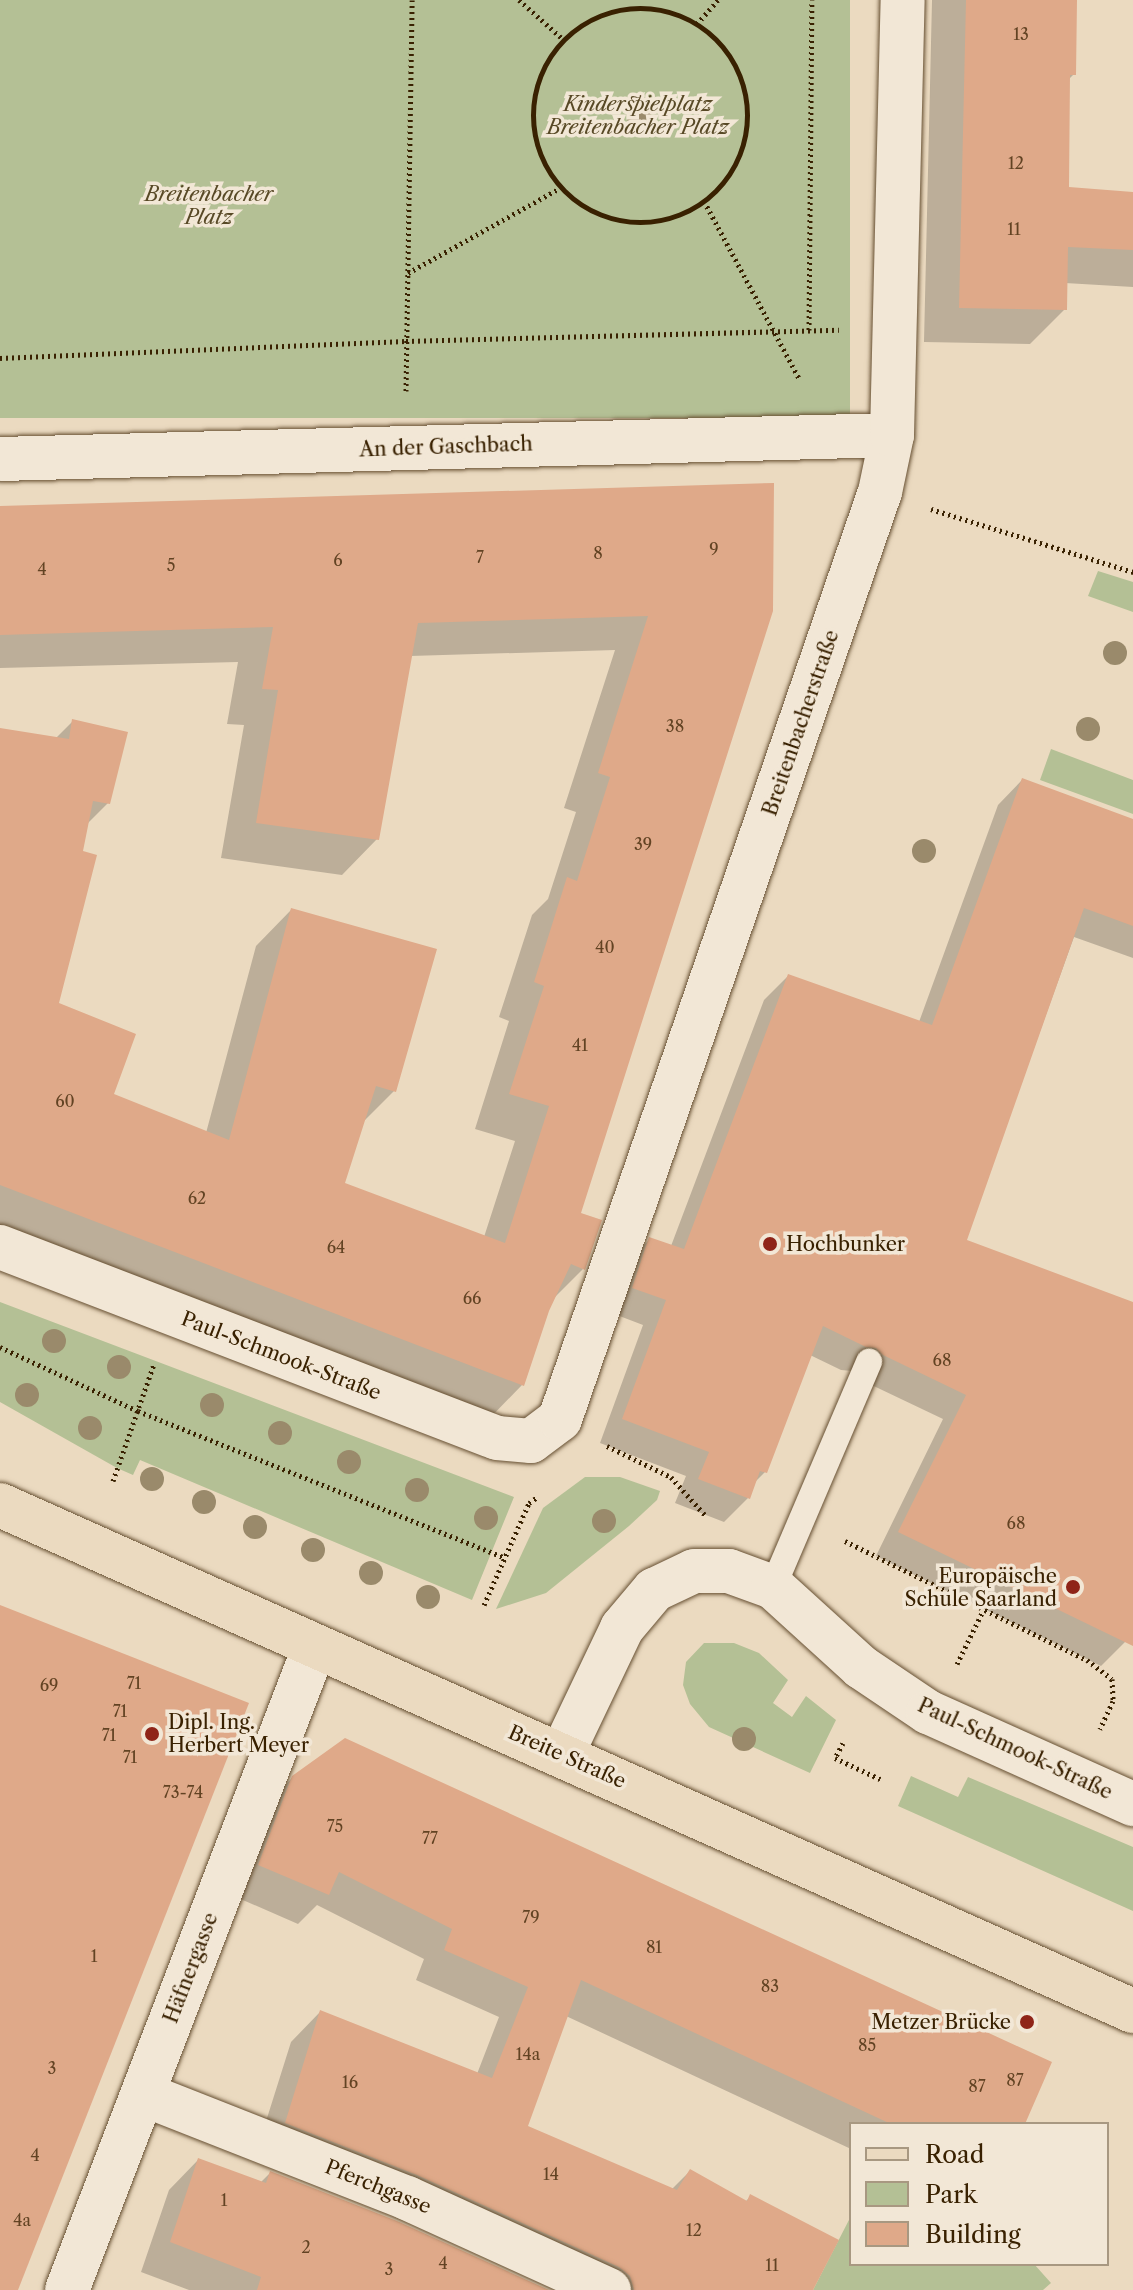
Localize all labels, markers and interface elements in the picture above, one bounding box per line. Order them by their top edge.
house number: 13 [1013,24,1029,44]
park label: Kinderspielplatz Breitenbacher Platz [547,92,729,139]
house number: 12 [1008,153,1024,173]
park label: Breitenbacher Platz [145,182,273,229]
house number: 11 [1007,219,1021,239]
street label: An der Gaschbach [359,432,533,462]
house number: 9 [709,539,719,559]
house number: 8 [593,543,603,563]
house number: 7 [476,547,484,567]
house number: 6 [333,550,343,570]
house number: 5 [167,555,175,575]
house number: 4 [37,559,47,579]
street label: Breitenbacherstraße [758,627,844,819]
house number: 38 [666,716,684,736]
house number: 39 [634,834,652,854]
house number: 40 [595,937,615,957]
house number: 41 [572,1035,588,1055]
house number: 60 [55,1091,75,1111]
house number: 62 [188,1188,206,1208]
place label: Hochbunker [786,1232,905,1256]
marker: Hochbunker [761,1235,779,1253]
house number: 64 [327,1237,345,1257]
house number: 66 [463,1288,481,1308]
street label: Paul-Schmook-Straße [178,1307,384,1405]
house number: 68 [933,1350,951,1370]
house number: 68 [1007,1513,1025,1533]
place label: Europäische Schule Saarland [905,1564,1057,1611]
marker: Europäische Schule Saarland [1064,1578,1082,1596]
house number: 71 [127,1673,141,1693]
house number: 69 [40,1675,58,1695]
street label: Paul-Schmook-Straße [914,1693,1116,1805]
house number: 71 [113,1701,127,1721]
place label: Dipl. Ing. Herbert Meyer [168,1710,309,1757]
street label: Breite Straße [505,1720,629,1794]
house number: 71 [102,1725,116,1745]
marker: Dipl. Ing. Herbert Meyer [143,1725,161,1743]
house number: 71 [123,1747,137,1767]
house number: 73-74 [163,1782,203,1802]
house number: 75 [327,1816,343,1836]
house number: 77 [422,1828,438,1848]
house number: 79 [522,1907,540,1927]
street label: Häfnergasse [159,1909,223,2027]
house number: 81 [646,1937,662,1957]
house number: 1 [91,1946,97,1966]
house number: 83 [761,1976,779,1996]
place label: Metzer Brücke [871,2010,1011,2034]
marker: Metzer Brücke [1018,2013,1036,2031]
house number: 85 [858,2035,876,2055]
house number: 14a [516,2044,540,2064]
house number: 3 [48,2058,56,2078]
house number: 87 [1006,2070,1024,2090]
house number: 16 [342,2072,358,2092]
house number: 87 [968,2076,986,2096]
legend [849,2122,1109,2266]
text: Road [925,2140,984,2169]
house number: 4 [30,2145,40,2165]
street label: Pferchgasse [322,2155,434,2219]
house number: 14 [543,2164,559,2184]
text: Park [925,2180,977,2209]
house number: 1 [221,2190,227,2210]
house number: 4a [13,2210,31,2230]
house number: 12 [686,2220,702,2240]
text: Building [925,2220,1021,2249]
house number: 2 [301,2237,311,2257]
house number: 4 [438,2253,448,2273]
house number: 11 [765,2255,779,2275]
house number: 3 [385,2259,393,2279]

